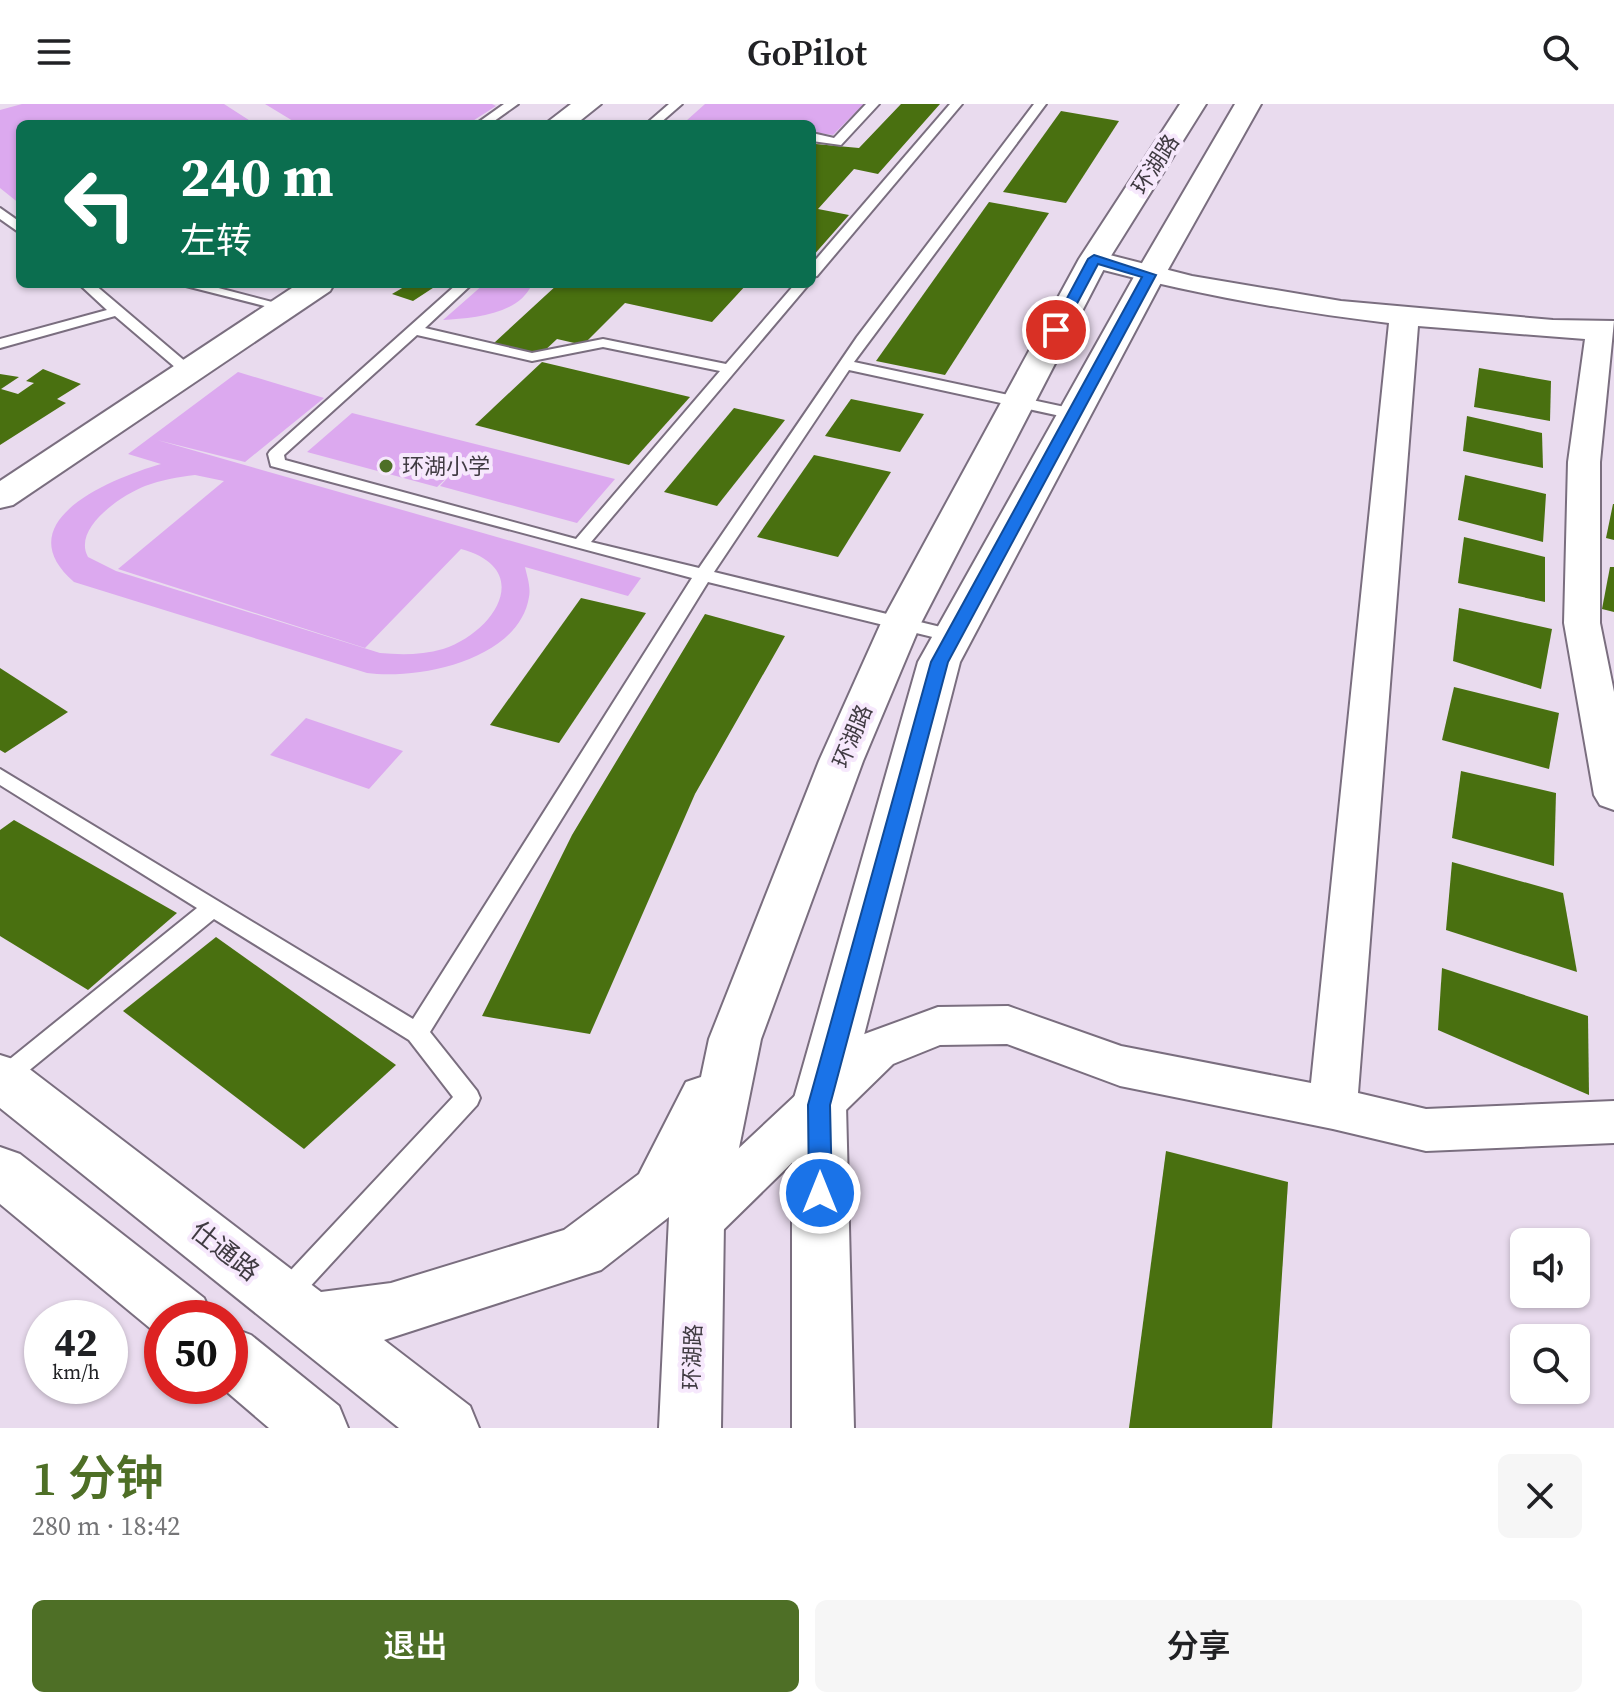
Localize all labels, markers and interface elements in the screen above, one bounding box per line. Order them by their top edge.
text: GoPilot [747,28,867,77]
icon: menu [32,30,76,74]
icon: search [1538,30,1582,74]
street label: 环湖路 [1124,128,1186,200]
text: 240 m [180,138,334,215]
icon: left [48,152,152,256]
text: 左转 [180,216,252,265]
pin [1022,296,1090,364]
icon: arrive [1034,308,1078,352]
place label: 环湖小学 [402,451,490,481]
marker: 环湖小学 [377,457,395,475]
street label: 环湖路 [825,700,879,772]
position arrow [778,1151,862,1235]
street label: 仕通路 [183,1213,267,1289]
map controls [1510,1228,1590,1404]
button: sound [1510,1228,1590,1308]
speed limit sign: 50 [144,1300,248,1404]
text: 42 [54,1315,98,1369]
street label: 环湖路 [676,1323,708,1391]
button: search [1510,1324,1590,1404]
text: km/h [52,1358,100,1386]
text: 1 分钟 [32,1445,164,1511]
button: close [1498,1454,1582,1538]
text: 280 m · 18:42 [32,1508,180,1544]
button: 退出 [32,1600,799,1692]
button: 分享 [815,1600,1582,1692]

